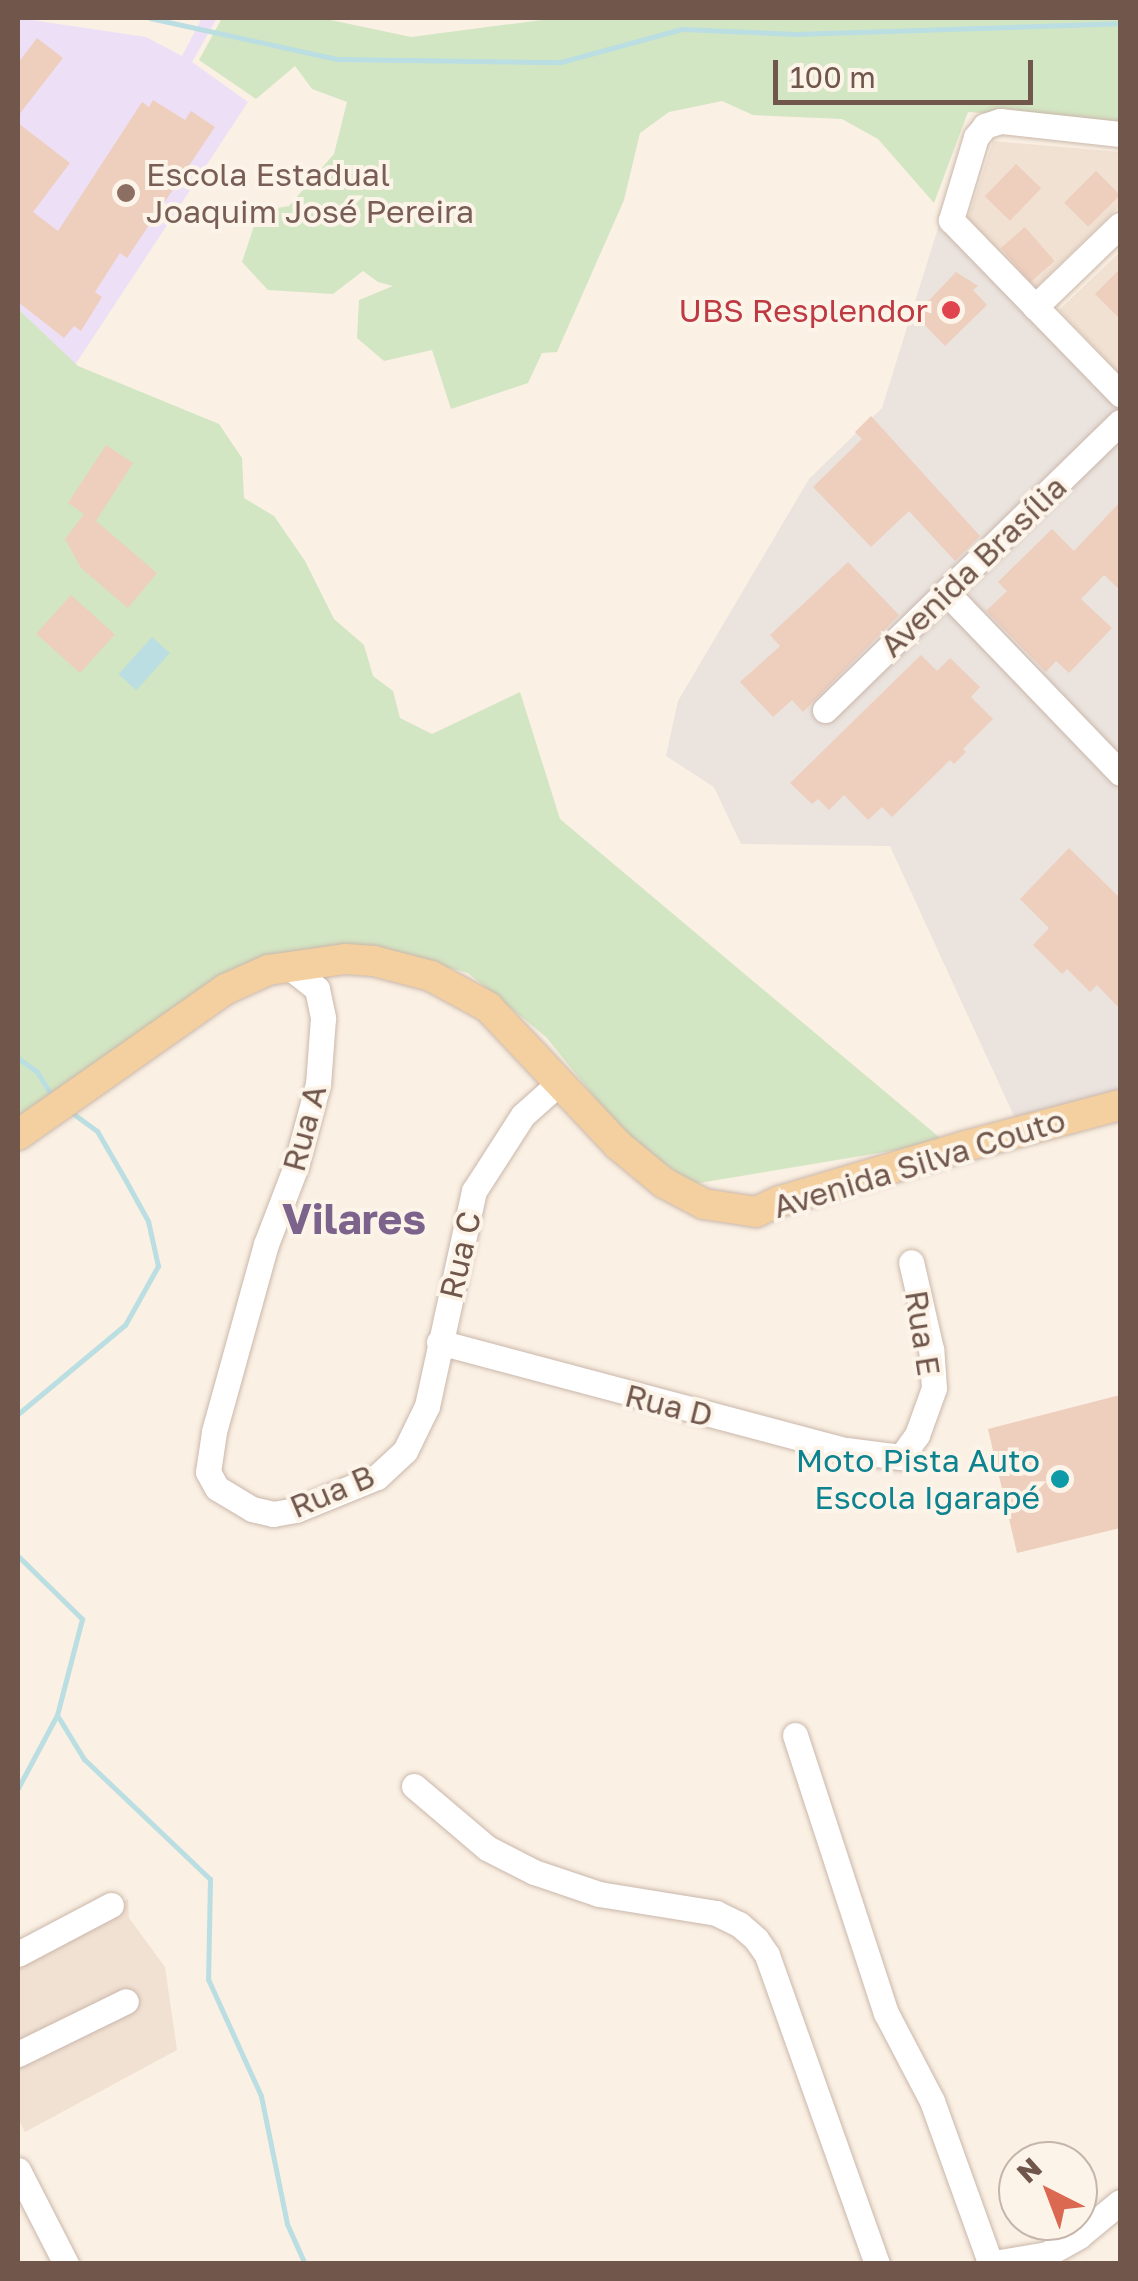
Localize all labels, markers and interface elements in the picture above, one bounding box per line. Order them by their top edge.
scale bar [778,40,1038,102]
text: 100 m [790,59,876,95]
place label: Escola Estadual Joaquim José Pereira [146,156,474,231]
marker: Escola Estadual Joaquim José Pereira [115,182,137,204]
place label: UBS Resplendor [679,291,928,329]
marker: UBS Resplendor [938,297,964,323]
street label: Avenida Brasília [872,467,1074,665]
street label: Rua A [274,1081,334,1175]
street label: Avenida Silva Couto [768,1100,1070,1226]
district label: Vilares [282,1193,426,1243]
street label: Rua C [431,1208,489,1302]
street label: Rua E [897,1287,949,1379]
street label: Rua D [621,1376,717,1434]
place label: Moto Pista Auto Escola Igarapé [796,1442,1040,1517]
street label: Rua B [284,1456,380,1526]
marker: Moto Pista Auto Escola Igarapé [1049,1468,1071,1490]
north arrow [998,2141,1098,2241]
text: N [1010,2150,1048,2189]

